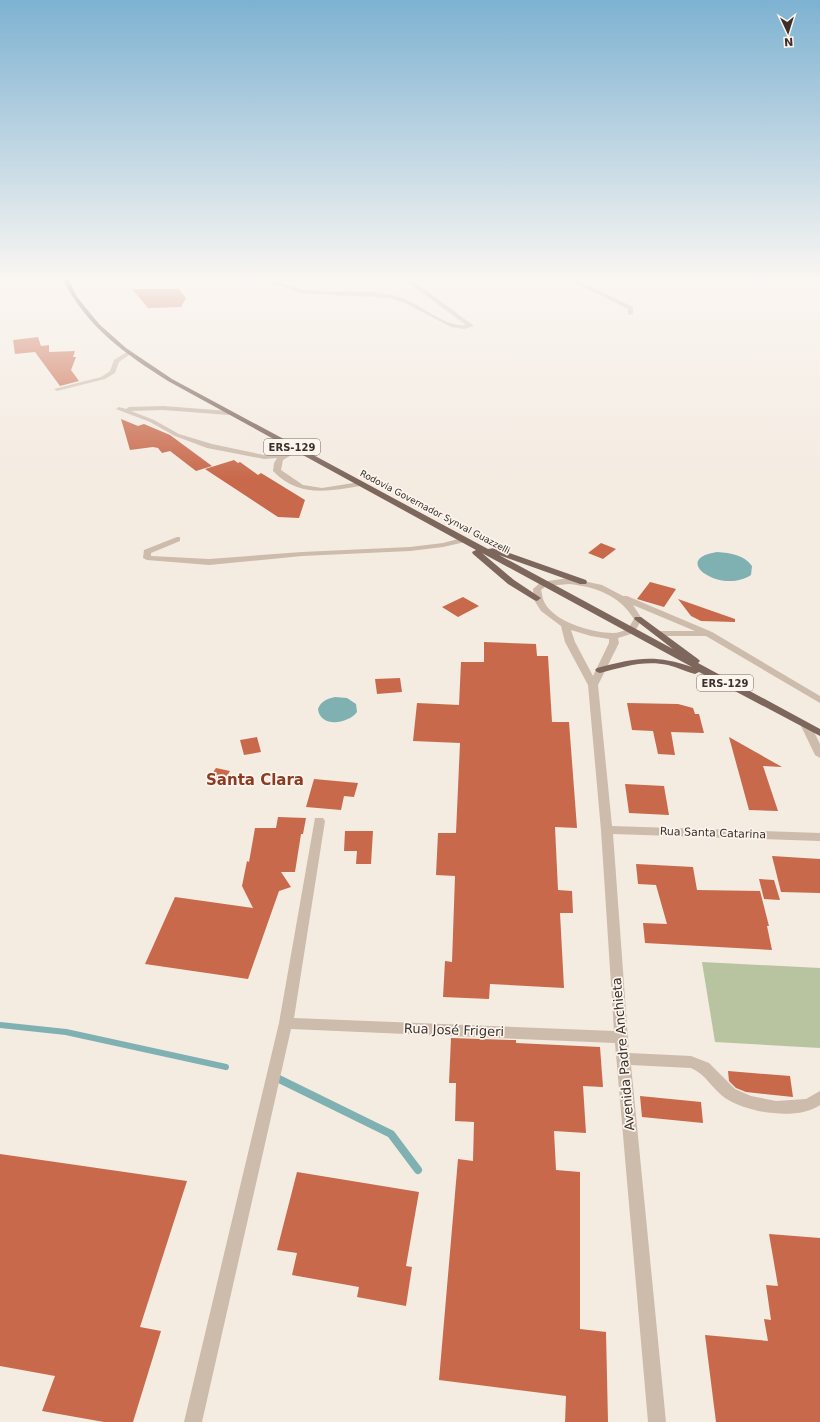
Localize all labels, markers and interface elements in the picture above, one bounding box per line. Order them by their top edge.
north arrow [768,12,808,52]
text: N [784,35,794,48]
road number: ERS-129 [264,439,320,455]
street label: Rodovia Governador Synval Guazzelli [358,468,512,556]
road number: ERS-129 [697,675,753,691]
district label: Santa Clara [206,771,304,789]
street label: Rua Santa Catarina [660,825,766,841]
street label: Avenida Padre Anchieta [609,977,637,1131]
street label: Rua José Frigeri [404,1021,504,1039]

